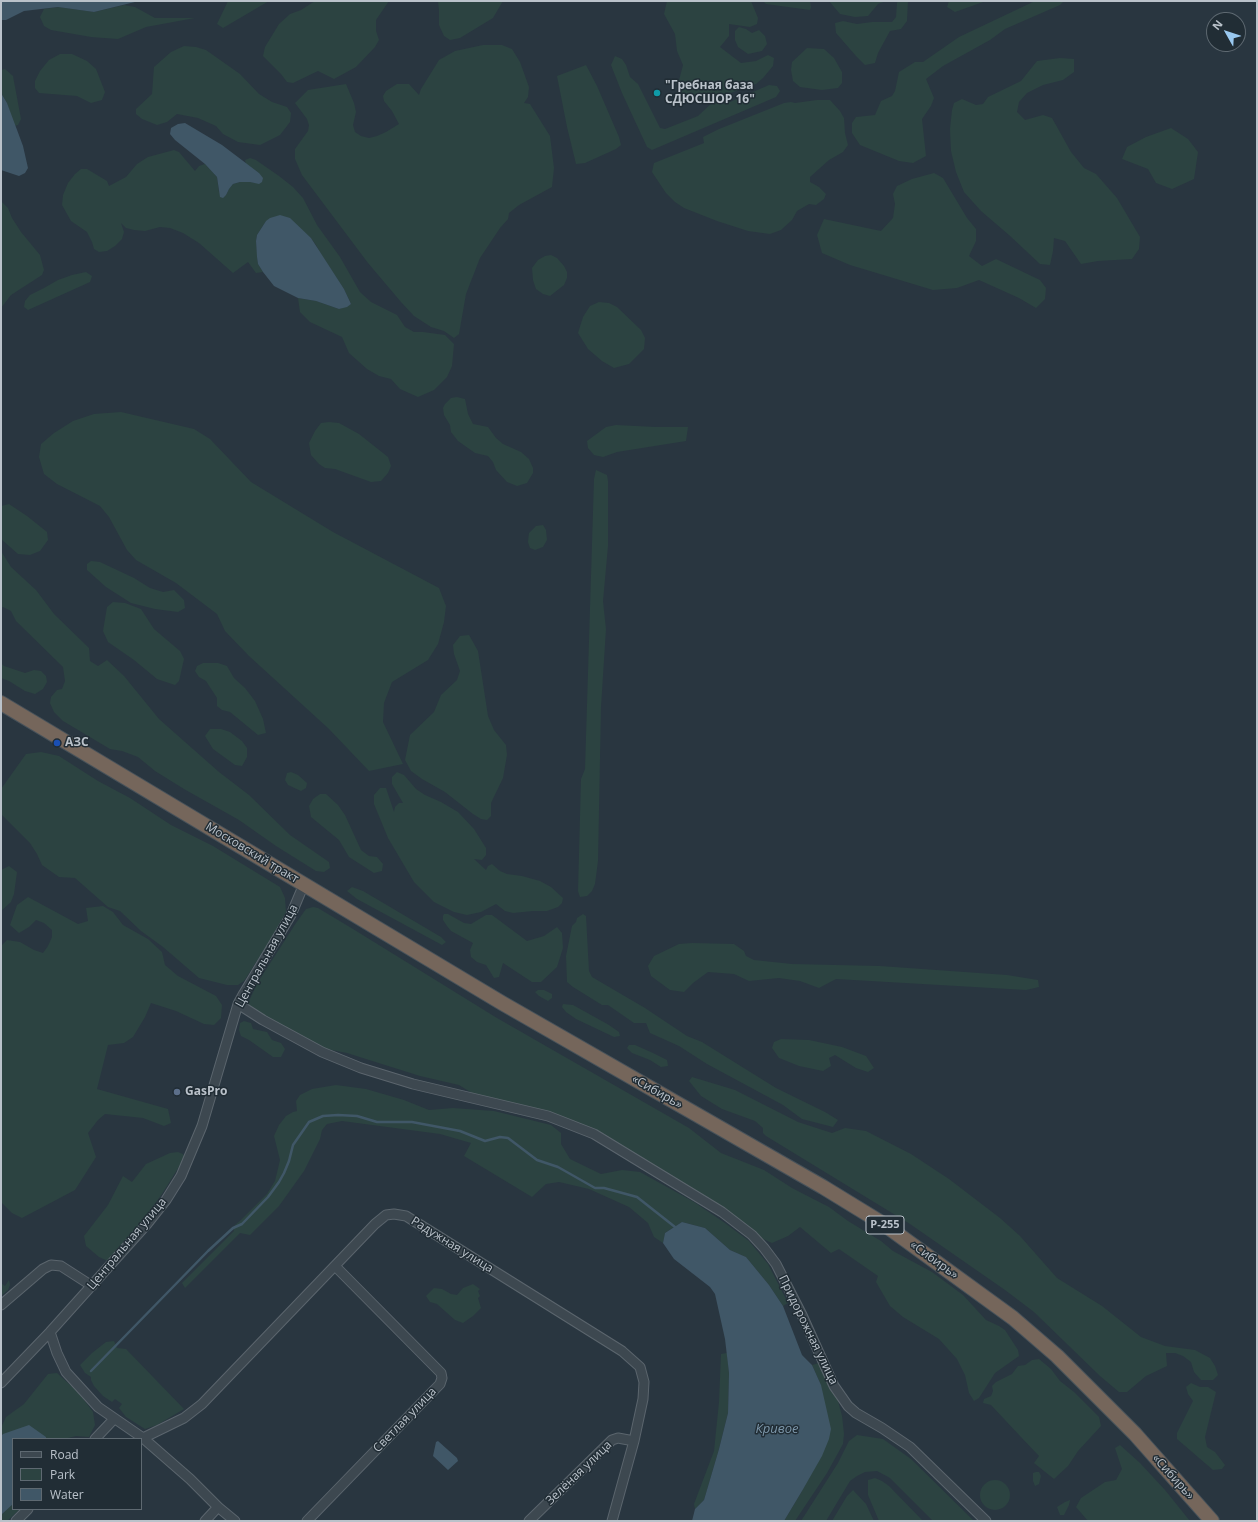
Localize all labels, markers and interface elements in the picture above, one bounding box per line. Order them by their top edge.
north arrow [1206,12,1246,52]
text: N [1208,17,1226,33]
place label: "Гребная база СДЮСШОР 16" [665,79,755,107]
marker: "Гребная база СДЮСШОР 16" [652,88,662,98]
place label: АЗС [65,736,89,750]
marker: АЗС [52,738,62,748]
street label: Московский тракт [203,820,301,886]
street label: Центральная улица [233,902,301,1010]
street label: «Сибирь» [629,1072,685,1112]
place label: GasPro [185,1085,227,1099]
marker: GasPro [172,1087,182,1097]
street label: Центральная улица [84,1195,170,1293]
street label: Радужная улица [408,1214,496,1276]
road number: Р-255 [866,1216,904,1234]
street label: «Сибирь» [907,1238,961,1282]
street label: Придорожная улица [775,1273,841,1387]
street label: Светлая улица [370,1384,440,1456]
water label: Кривое [755,1421,799,1437]
legend [12,1438,142,1510]
street label: Зелёная улица [543,1438,615,1508]
text: Road [50,1446,79,1463]
street label: «Сибирь» [1149,1451,1197,1503]
text: Park [50,1466,75,1483]
text: Water [50,1486,84,1503]

